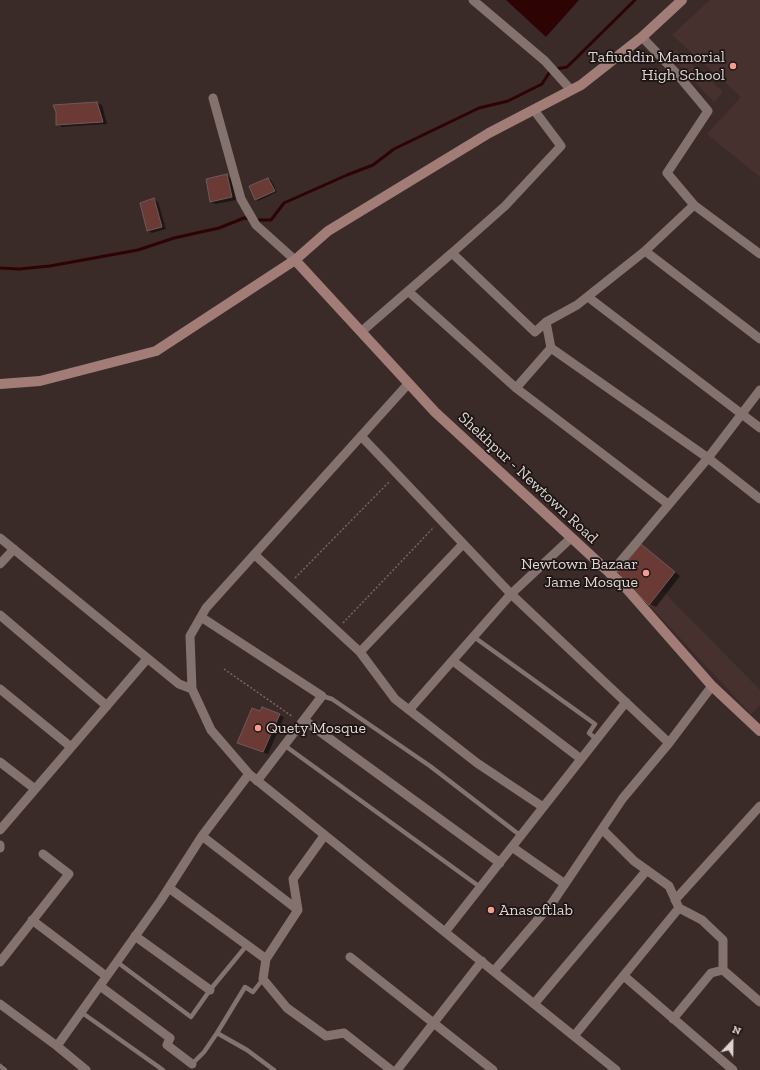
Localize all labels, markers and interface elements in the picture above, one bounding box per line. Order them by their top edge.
place label: Tafiuddin Mamorial High School [588,47,725,85]
marker: Tafiuddin Mamorial High School [728,61,738,71]
street label: Shekhpur - Newtown Road [454,408,602,548]
place label: Newtown Bazaar Jame Mosque [521,554,638,592]
marker: Newtown Bazaar Jame Mosque [641,568,651,578]
place label: Quety Mosque [266,718,366,738]
marker: Quety Mosque [253,723,263,733]
place label: Anasoftlab [499,900,573,920]
marker: Anasoftlab [486,905,496,915]
north arrow [712,1022,752,1062]
text: N [730,1023,743,1038]

